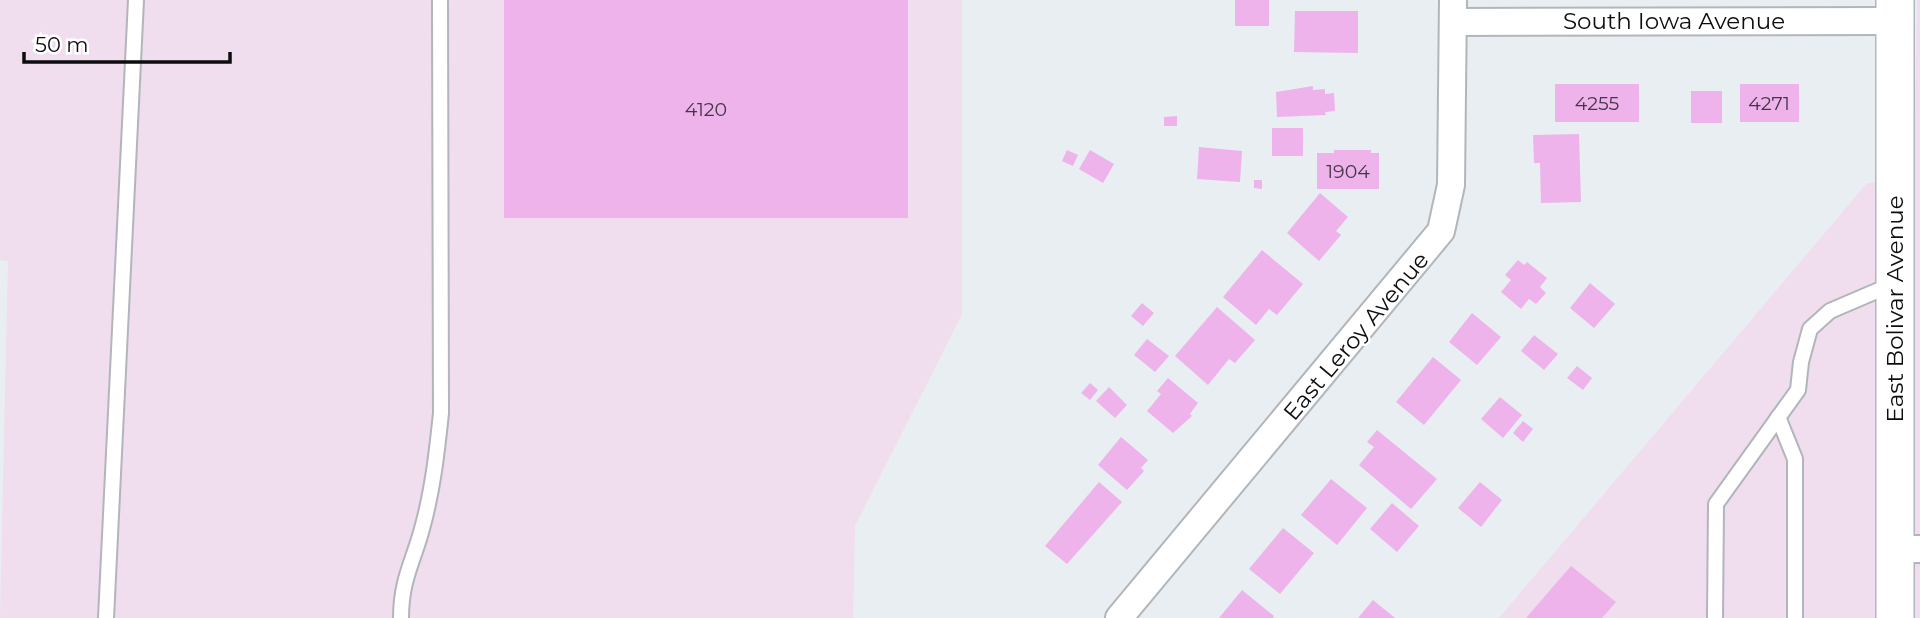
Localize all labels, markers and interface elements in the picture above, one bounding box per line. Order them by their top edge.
street label: South Iowa Avenue [1563,7,1785,35]
scale bar [24,21,231,65]
text: 50 m [35,32,89,57]
house number: 4255 [1575,92,1620,115]
house number: 4271 [1748,92,1790,115]
house number: 4120 [685,98,727,121]
house number: 1904 [1326,160,1370,183]
street label: East Bolivar Avenue [1881,195,1909,423]
street label: East Leroy Avenue [1277,246,1435,426]

